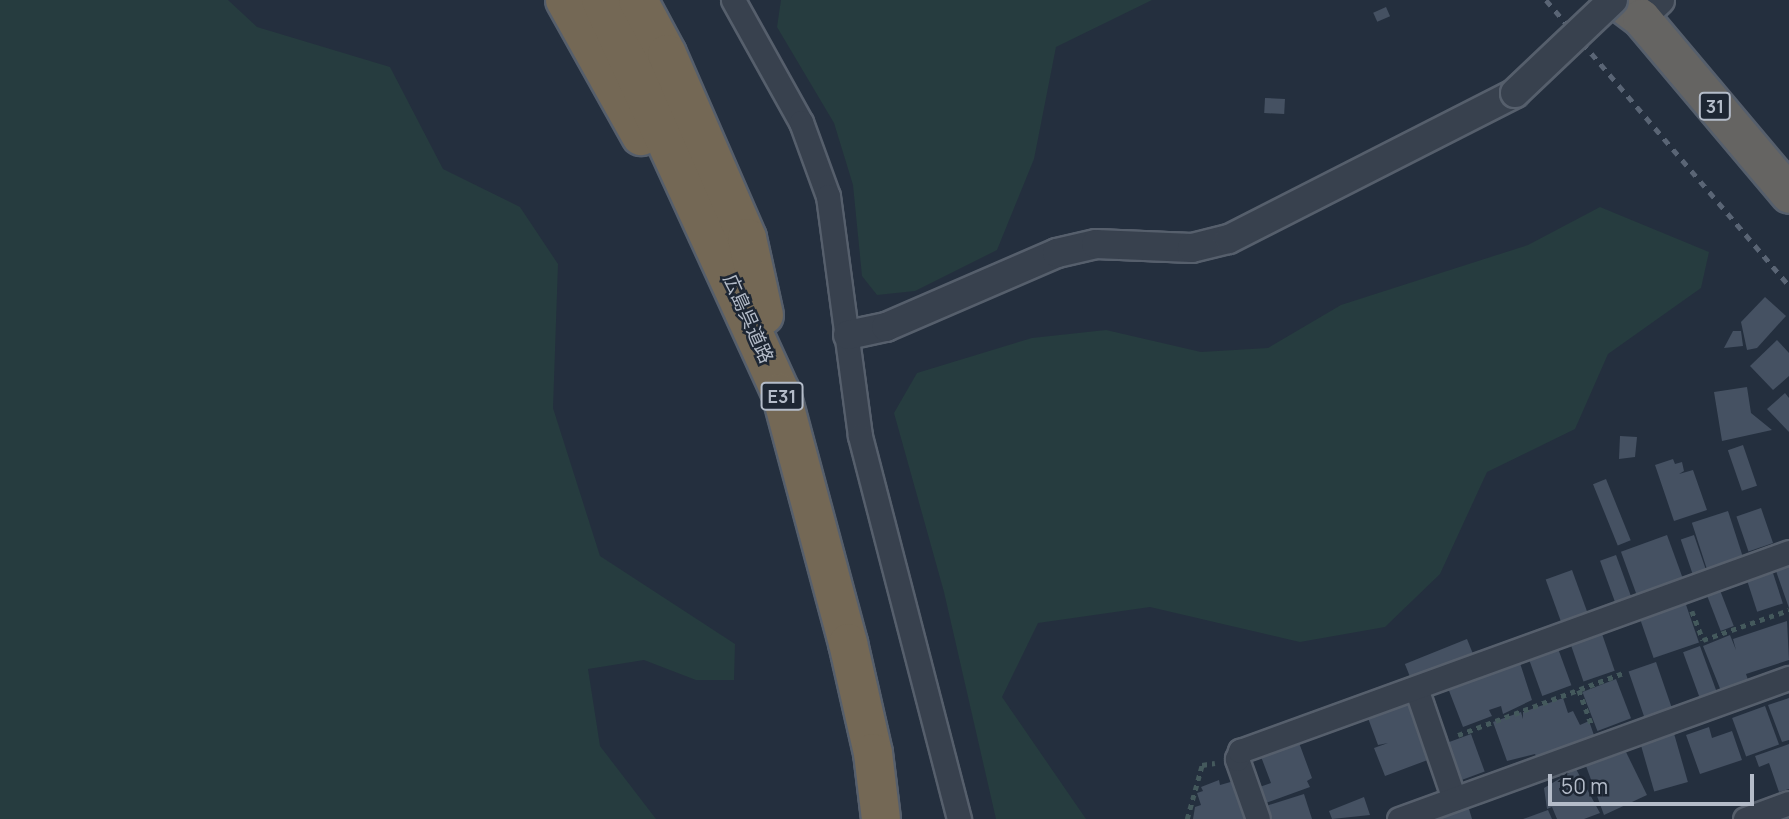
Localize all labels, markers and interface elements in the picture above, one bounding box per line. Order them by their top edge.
road number: 31 [1698,92,1732,120]
street label: 広島呉道路 [718,271,778,367]
road number: E31 [759,382,805,410]
scale bar [1551,760,1758,804]
text: 50 m [1561,772,1608,800]

